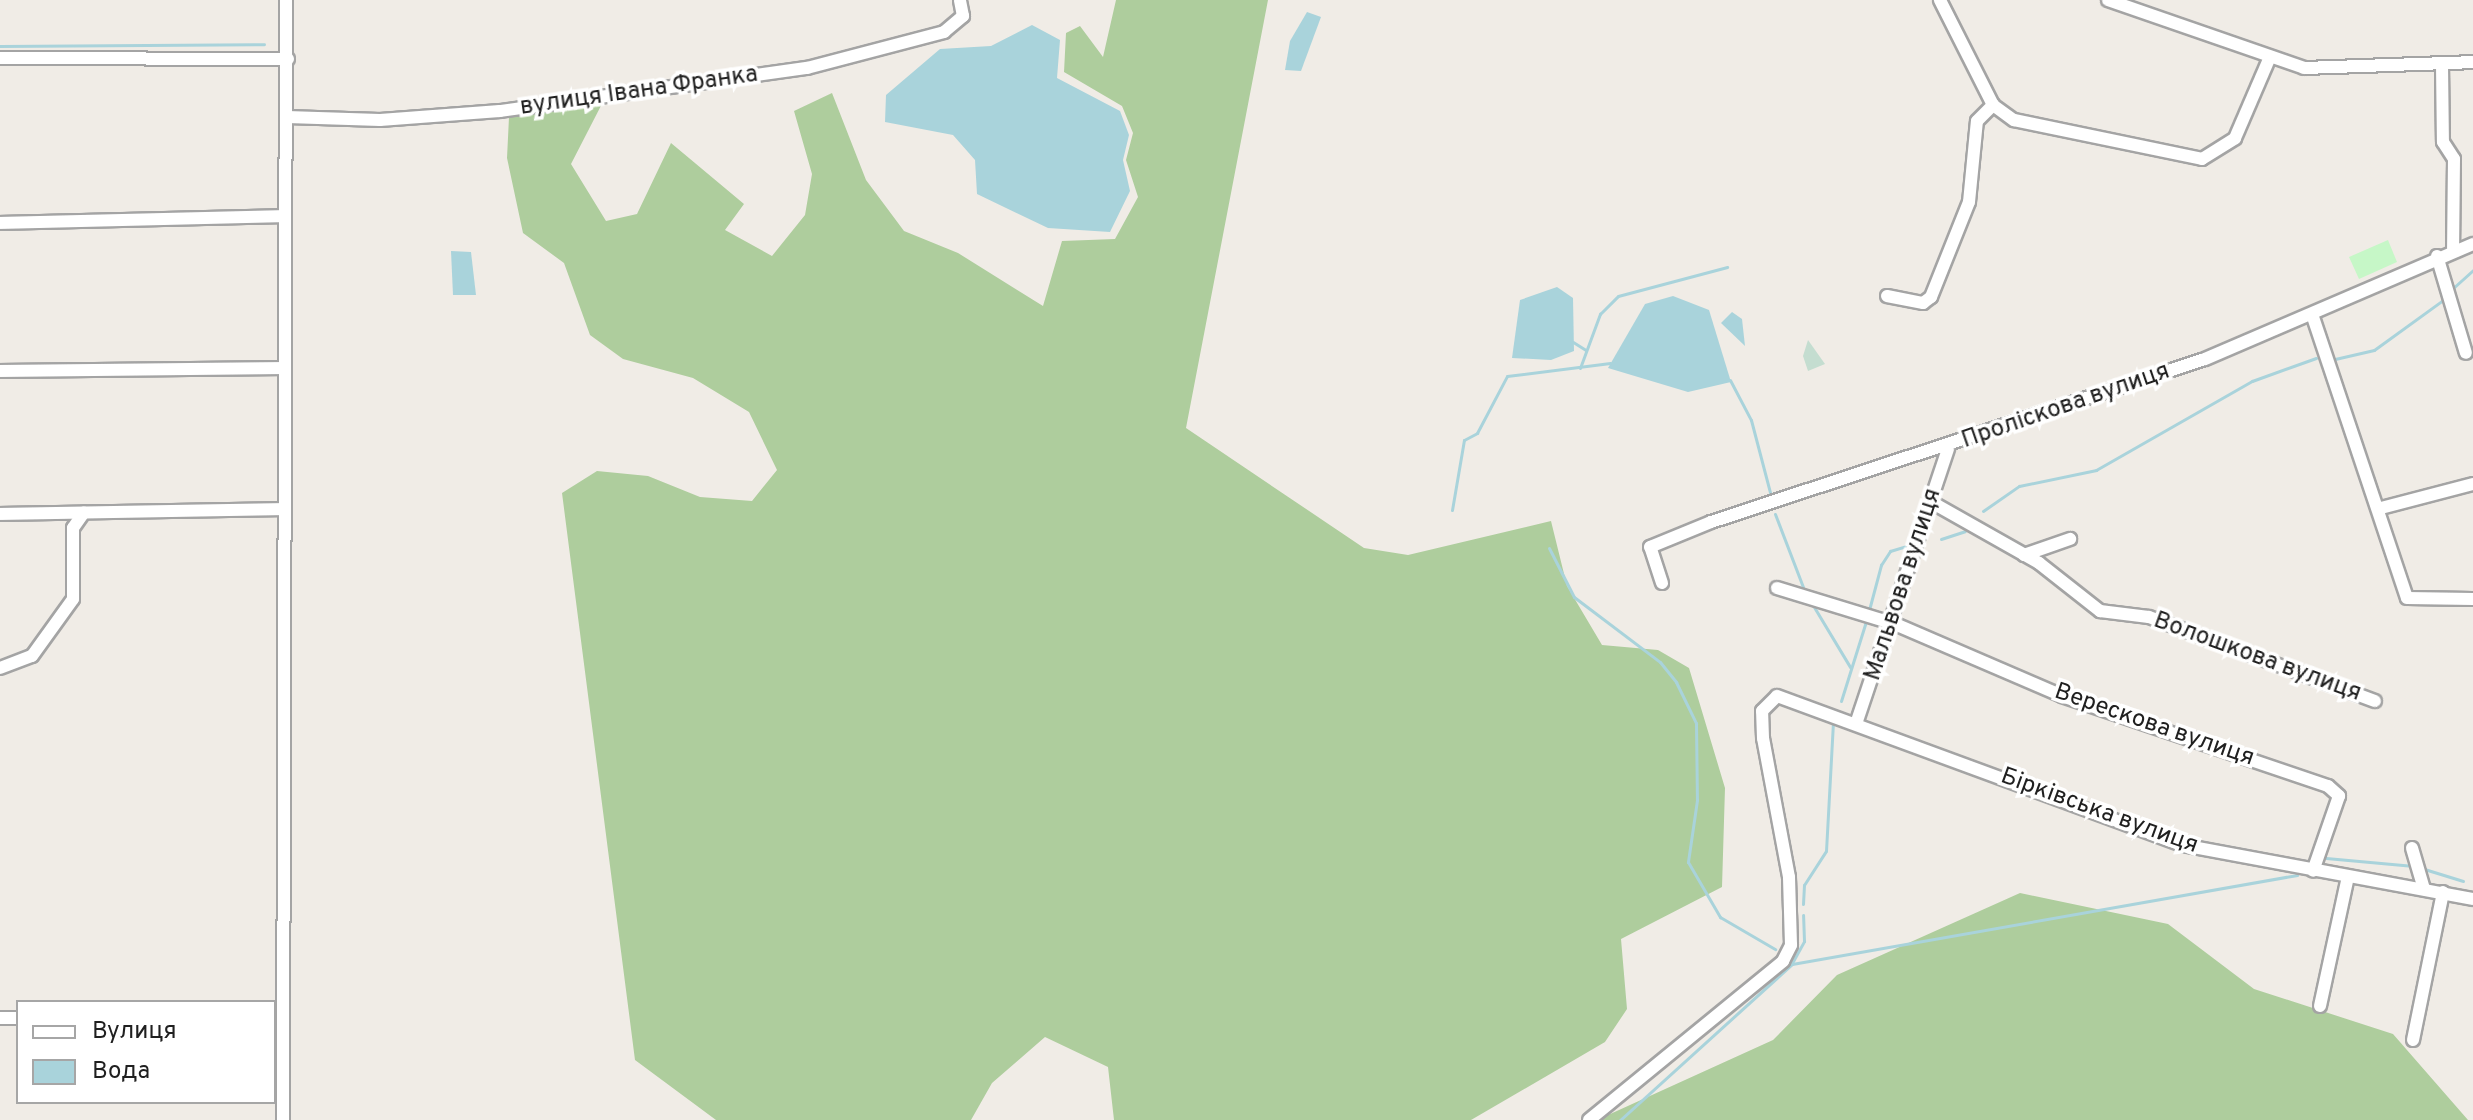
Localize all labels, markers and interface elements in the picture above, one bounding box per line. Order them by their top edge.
street label: вулиця Івана Франка [518,61,760,123]
street label: Проліскова вулиця [1958,358,2174,456]
street label: Мальвова вулиця [1859,485,1949,685]
street label: Волошкова вулиця [2149,607,2365,709]
street label: Верескова вулиця [2050,678,2258,774]
street label: Бірківська вулиця [1996,763,2202,861]
legend [16,1000,276,1104]
text: Вулиця [92,1017,176,1047]
text: Вода [92,1057,150,1087]

